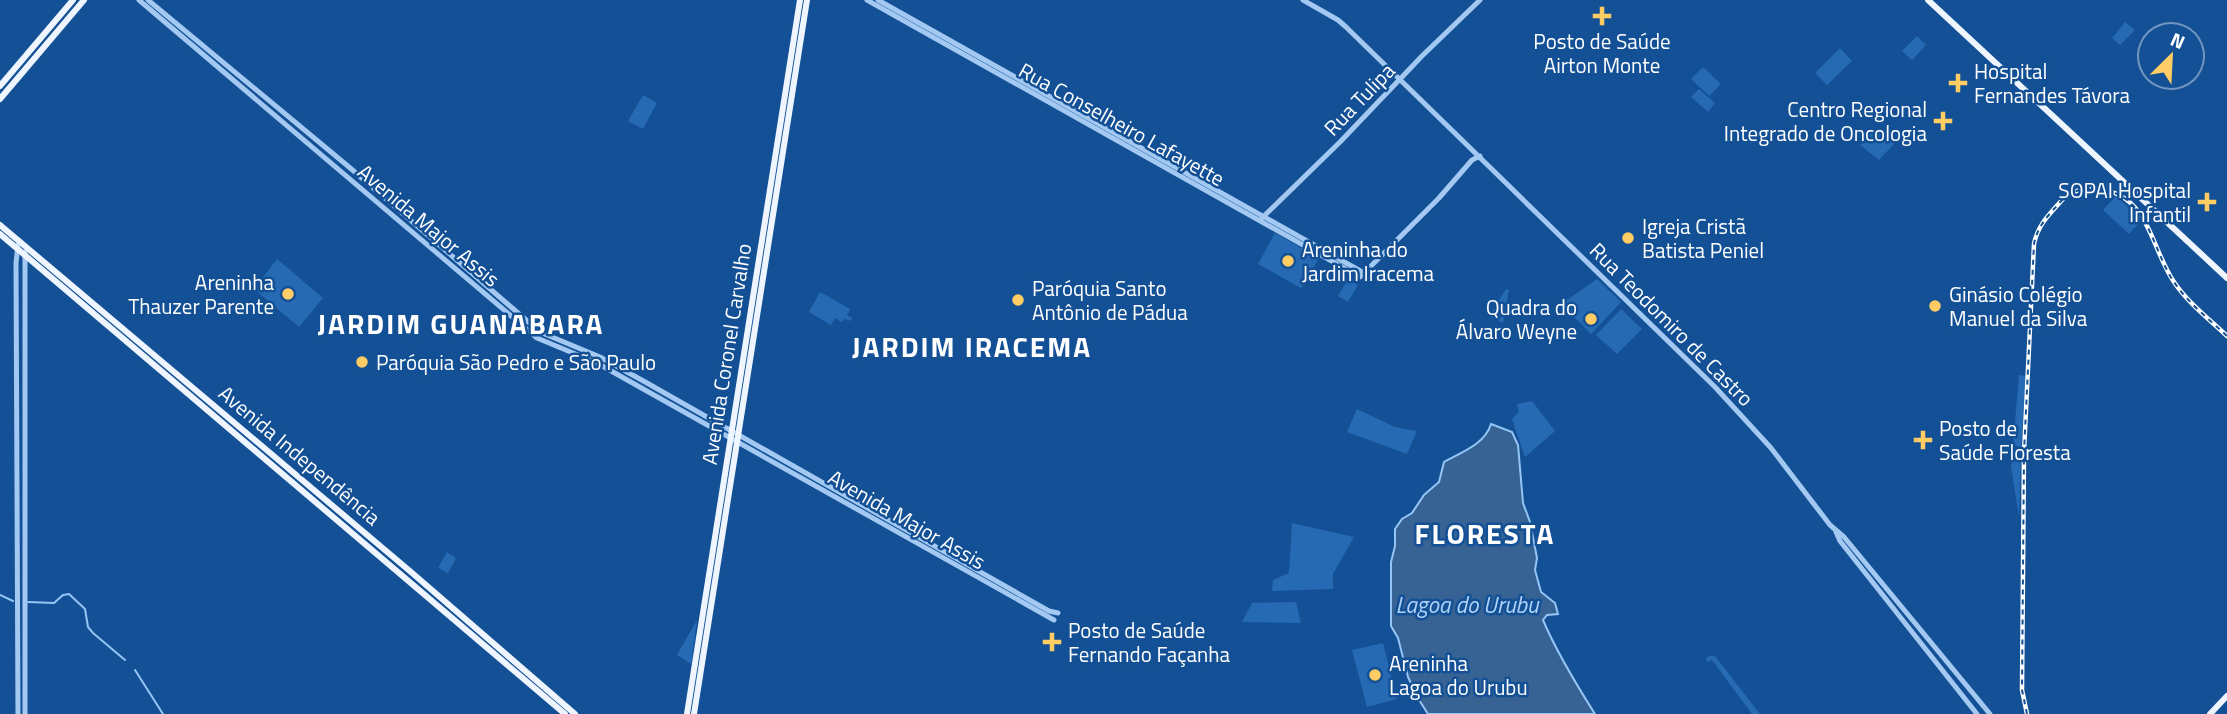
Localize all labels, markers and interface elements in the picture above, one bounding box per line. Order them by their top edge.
marker: Posto de Saúde Airton Monte [1592,6,1612,26]
north arrow [2136,21,2206,91]
text: N [2166,24,2190,56]
place label: Posto de Saúde Airton Monte [1533,25,1671,81]
street label: Rua Conselheiro Lafayette [1013,54,1231,194]
street label: Rua Tulipa [1316,55,1402,143]
place label: Hospital Fernandes Távora [1974,55,2131,111]
marker: Hospital Fernandes Távora [1948,73,1968,93]
place label: Centro Regional Integrado de Oncologia [1724,93,1927,149]
marker: Centro Regional Integrado de Oncologia [1933,111,1953,131]
street label: Avenida Major Assis [351,156,507,294]
place label: SOPAI Hospital Infantil [2058,174,2191,230]
marker: SOPAI Hospital Infantil [2197,192,2217,212]
place label: Igreja Cristã Batista Peniel [1642,210,1764,266]
marker: Igreja Cristã Batista Peniel [1620,230,1636,246]
place label: Areninha do Jardim Iracema [1302,233,1435,289]
street label: Rua Teodomiro de Castro [1583,235,1761,413]
street label: Avenida Coronel Carvalho [693,241,759,467]
marker: Areninha do Jardim Iracema [1280,253,1296,269]
place label: Areninha Thauzer Parente [128,266,274,322]
place label: Paróquia Santo Antônio de Pádua [1032,272,1188,328]
place label: Ginásio Colégio Manuel da Silva [1949,278,2088,334]
marker: Areninha Thauzer Parente [280,286,296,302]
place label: Quadra do Álvaro Weyne [1456,291,1577,347]
marker: Paróquia Santo Antônio de Pádua [1010,292,1026,308]
marker: Ginásio Colégio Manuel da Silva [1927,298,1943,314]
district label: JARDIM GUANABARA [318,302,604,345]
marker: Quadra do Álvaro Weyne [1583,311,1599,327]
district label: JARDIM IRACEMA [852,325,1092,368]
place label: Paróquia São Pedro e São Paulo [376,346,656,378]
marker: Paróquia São Pedro e São Paulo [354,354,370,370]
street label: Avenida Independência [212,377,388,533]
place label: Posto de Saúde Floresta [1939,412,2071,468]
marker: Posto de Saúde Floresta [1913,430,1933,450]
street label: Avenida Major Assis [822,461,992,577]
district label: FLORESTA [1415,512,1555,555]
water label: Lagoa do Urubu [1395,587,1540,622]
place label: Posto de Saúde Fernando Façanha [1068,614,1231,670]
marker: Posto de Saúde Fernando Façanha [1042,632,1062,652]
place label: Areninha Lagoa do Urubu [1389,647,1528,703]
marker: Areninha Lagoa do Urubu [1367,667,1383,683]

